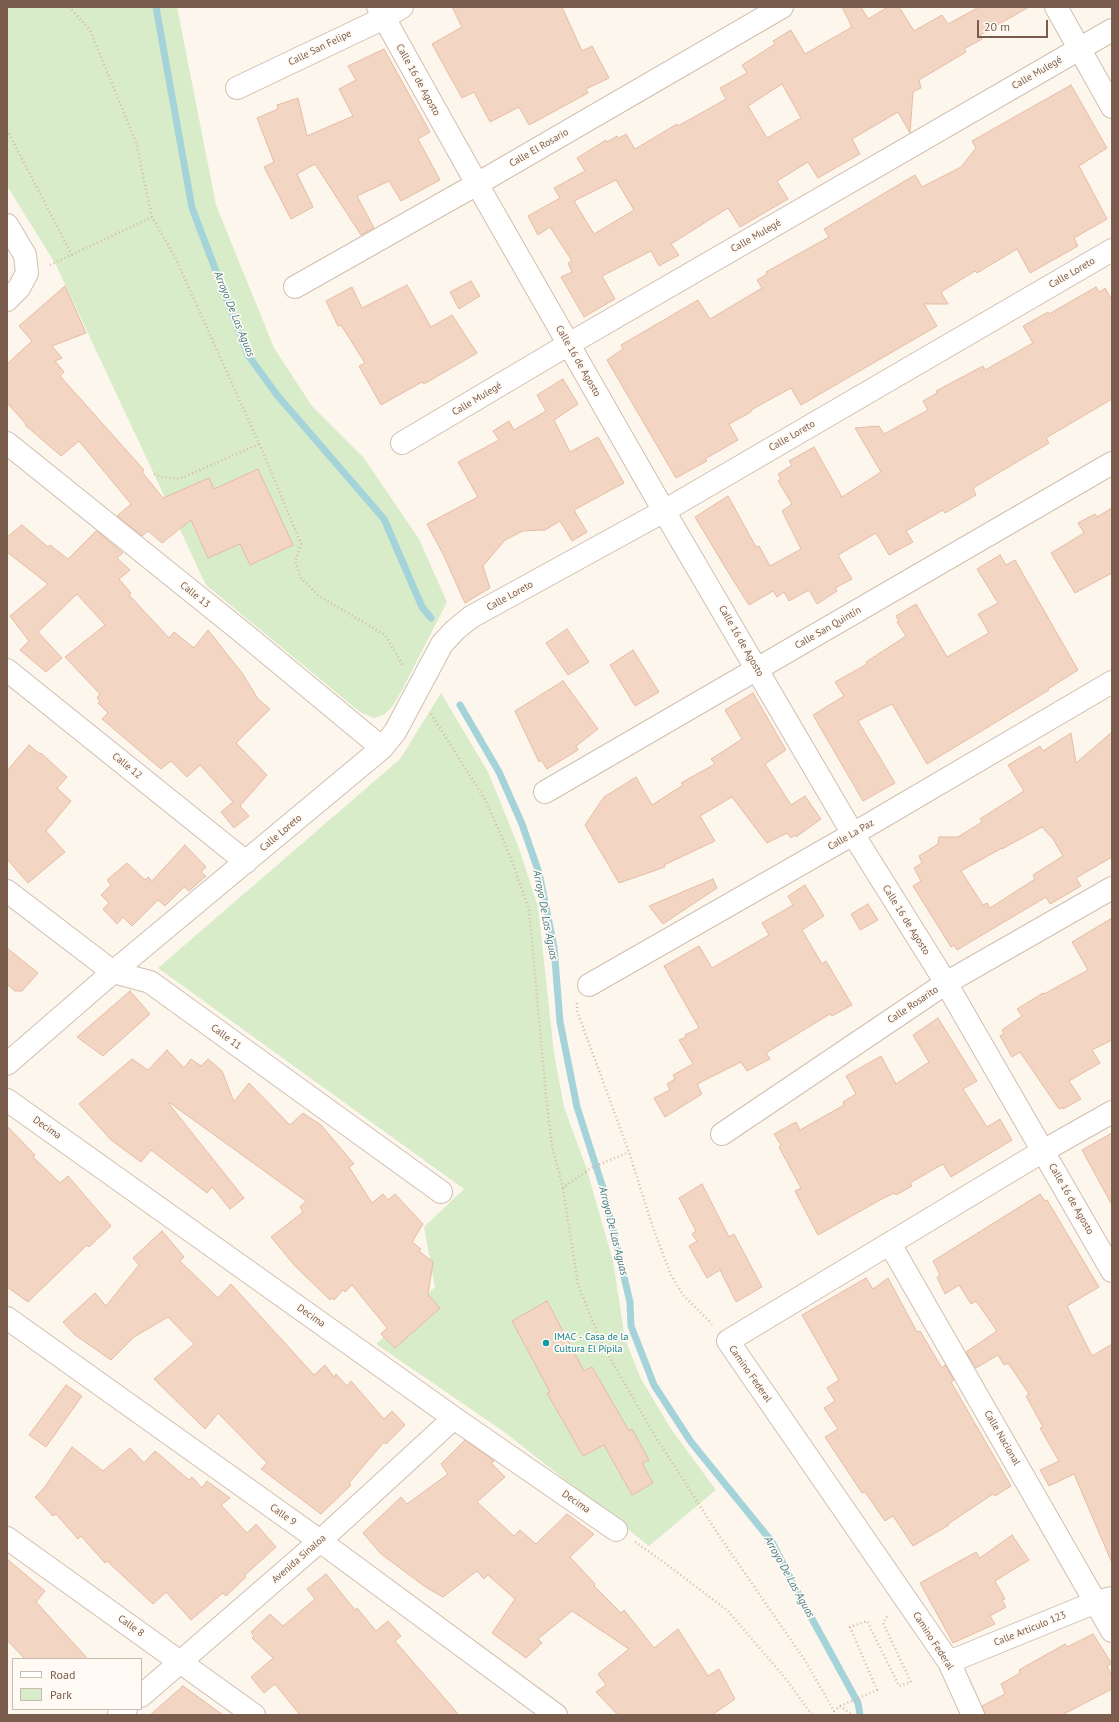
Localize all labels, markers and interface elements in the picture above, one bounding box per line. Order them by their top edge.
scale bar [979,12,1050,38]
text: 20 m [984,19,1010,34]
street label: Calle San Felipe [286,28,354,68]
street label: Calle 16 de Agosto [393,42,443,118]
street label: Calle Mulegé [1010,54,1064,92]
street label: Calle El Rosario [507,126,571,170]
street label: Calle Mulegé [729,217,783,255]
street label: Calle Loreto [1047,255,1097,291]
water label: Arroyo De Las Aguas [211,269,257,359]
street label: Calle 16 de Agosto [553,323,603,399]
street label: Calle Mulegé [450,380,504,418]
street label: Calle Loreto [767,418,817,454]
street label: Calle Loreto [485,578,535,614]
street label: Calle 13 [178,579,212,611]
street label: Calle 16 de Agosto [716,603,766,679]
street label: Calle San Quintín [793,604,863,652]
street label: Calle 12 [110,750,144,782]
street label: Calle Loreto [258,812,304,854]
street label: Calle La Paz [826,817,876,853]
water label: Arroyo De Las Aguas [530,869,560,961]
street label: Calle 16 de Agosto [880,883,932,957]
street label: Calle Rosarito [885,984,941,1026]
street label: Calle 11 [208,1022,244,1052]
street label: Decima [31,1114,63,1142]
street label: Calle 16 de Agosto [1046,1161,1096,1237]
water label: Arroyo De Las Aguas [596,1185,630,1277]
street label: Decima [295,1302,327,1330]
place label: IMAC - Casa de la Cultura El Pípila [554,1331,628,1354]
marker: IMAC - Casa de la Cultura El Pípila [541,1338,551,1348]
street label: Camino Federal [726,1343,774,1405]
street label: Calle Nacional [981,1408,1023,1468]
street label: Decima [560,1488,592,1516]
street label: Calle 9 [267,1502,299,1528]
street label: Avenida Sinaloa [269,1532,329,1586]
water label: Arroyo De Las Aguas [761,1534,817,1620]
street label: Calle Artículo 123 [992,1609,1068,1649]
street label: Camino Federal [910,1610,956,1672]
street label: Calle 8 [116,1612,146,1640]
legend [12,1658,142,1710]
text: Road [50,1667,75,1682]
text: Park [50,1687,72,1702]

